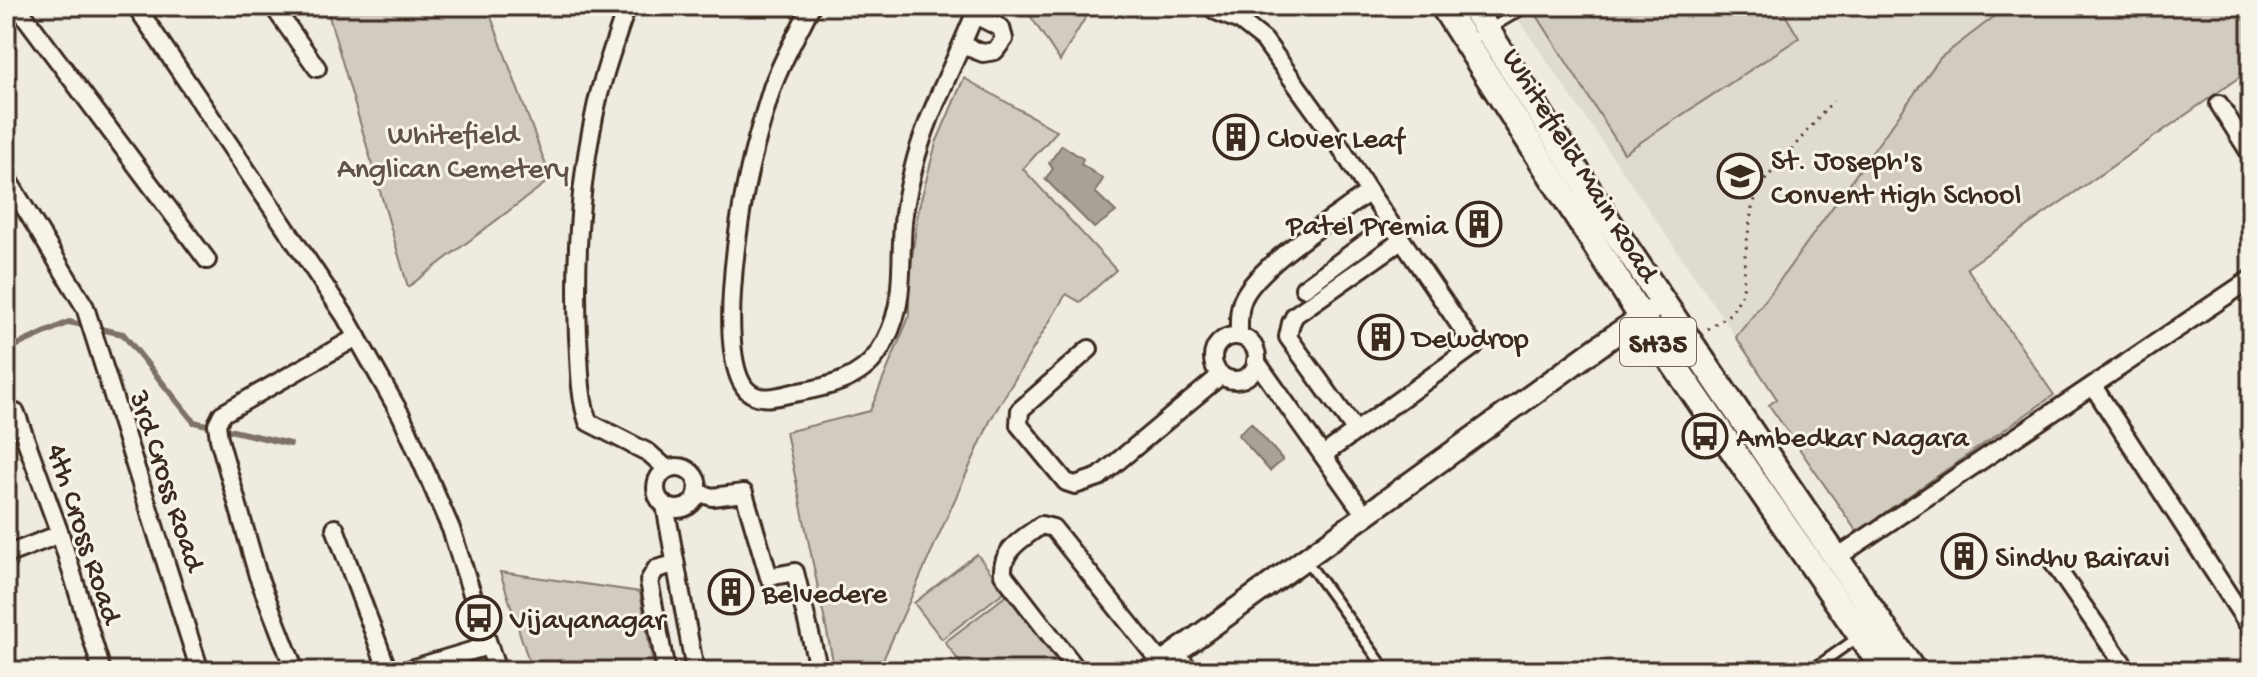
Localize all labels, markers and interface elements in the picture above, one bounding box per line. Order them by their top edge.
street label: Whitefield Main Road [1492,43,1666,292]
building icon: Clover Leaf [1212,113,1260,161]
park label: Whitefield Anglican Cemetery [337,120,569,189]
place label: Clover Leaf [1267,124,1407,159]
place label: St. Joseph's Convent High School [1771,146,2021,215]
school or university icon: St. Joseph's Convent High School [1716,152,1764,200]
building icon: Patel Premia [1455,200,1503,248]
place label: Patel Premia [1285,211,1449,246]
building icon: Dewdrop [1357,313,1405,361]
road number: SH35 [1620,318,1696,366]
place label: Dewdrop [1410,324,1529,359]
street label: 3rd Cross Road [119,386,211,579]
bus stop icon: Ambedkar Nagara [1681,412,1729,460]
place label: Ambedkar Nagara [1736,423,1970,458]
street label: 4th Cross Road [36,440,128,631]
building icon: Sindhu Bairavi [1940,532,1988,580]
place label: Sindhu Bairavi [1995,543,2170,578]
building icon: Belvedere [707,568,755,616]
place label: Belvedere [761,579,888,614]
bus stop icon: Vijayanagar [455,594,503,642]
place label: Vijayanagar [509,605,668,640]

